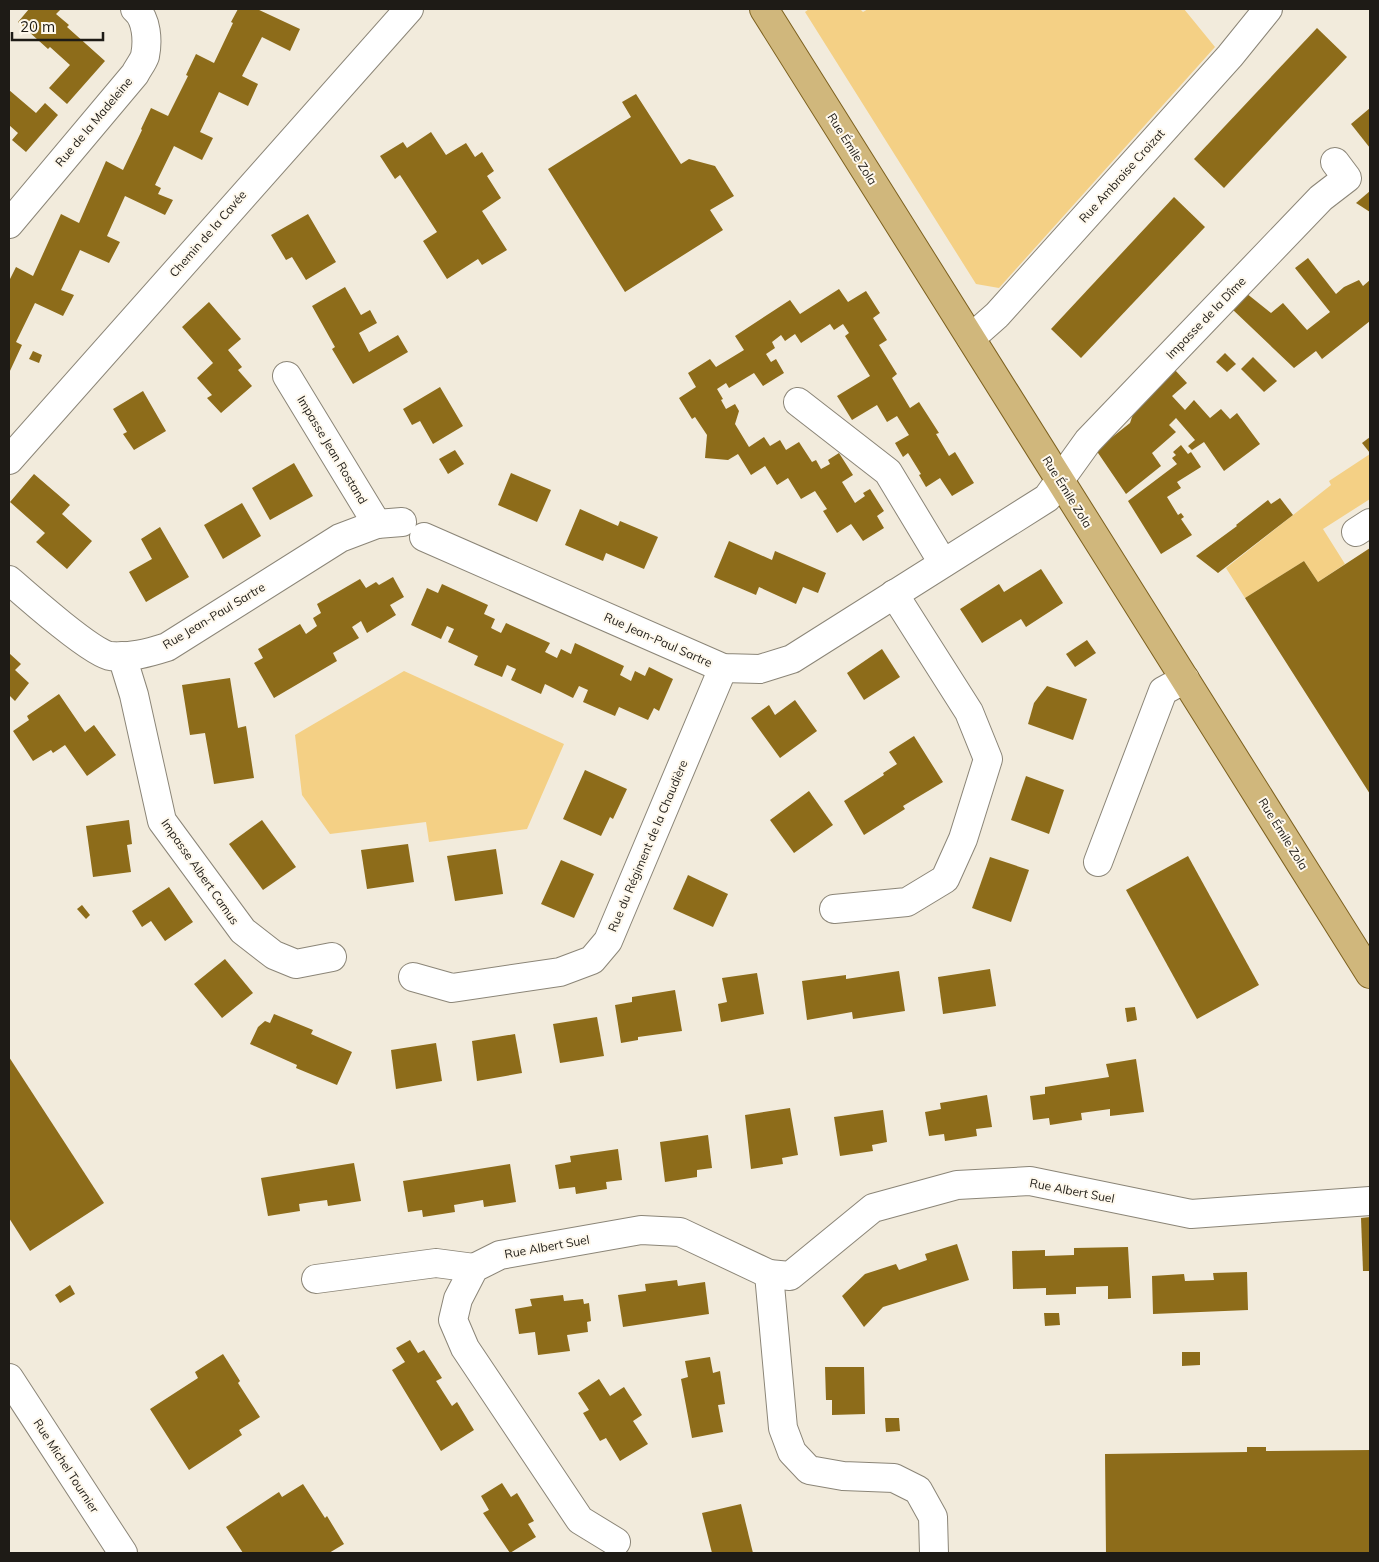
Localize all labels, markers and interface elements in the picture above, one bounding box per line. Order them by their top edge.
scale bar [12,10,104,42]
text: 20 m [20,17,55,36]
street label: Rue de la Madeleine [52,74,135,169]
street label: Rue Émile Zola [824,110,880,187]
street label: Rue Ambroise Croizat [1076,126,1168,226]
street label: Chemin de la Cavée [166,187,249,280]
street label: Impasse de la Dîme [1163,273,1249,362]
street label: Impasse Jean Rostand [294,393,371,507]
street label: Rue Émile Zola [1039,453,1095,530]
street label: Rue Jean-Paul Sartre [160,579,268,652]
street label: Rue Jean-Paul Sartre [602,609,715,670]
street label: Rue du Régiment de la Chaudière [604,758,691,934]
street label: Rue Émile Zola [1255,795,1311,872]
street label: Impasse Albert Camus [158,816,243,928]
street label: Rue Albert Suel [1028,1175,1116,1206]
street label: Rue Albert Suel [503,1232,591,1261]
street label: Rue Michel Tournier [31,1416,103,1516]

